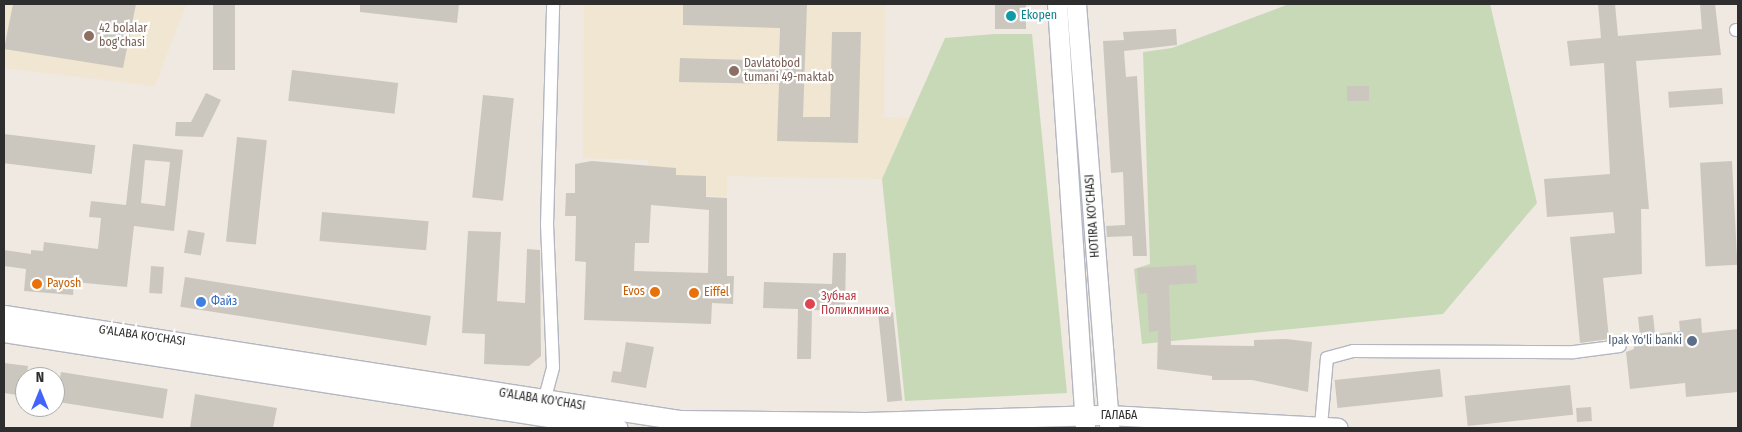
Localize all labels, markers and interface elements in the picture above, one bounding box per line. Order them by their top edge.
place label: Ekopen [1021,9,1057,23]
marker: Ekopen [1005,10,1017,22]
place label: 42 bolalar bog'chasi [99,22,148,50]
marker: 42 bolalar bog'chasi [83,30,95,42]
place label: Davlatobod tumani 49-maktab [744,57,834,85]
marker: Davlatobod tumani 49-maktab [728,65,740,77]
street label: HOTIRA KO'CHASI [1083,174,1103,258]
place label: Payosh [47,277,81,291]
marker: Payosh [31,278,43,290]
place label: Evos [623,285,645,299]
marker: Evos [649,286,661,298]
place label: Eiffel [704,286,729,300]
marker: Eiffel [688,287,700,299]
place label: Зубная Поликлиника [821,290,889,318]
place label: Файз [211,295,237,309]
marker: Файз [195,296,207,308]
marker: Зубная Поликлиника [803,297,817,311]
street label: G'ALABA KO'CHASI [98,323,186,349]
place label: Ipak Yo'li banki [1608,334,1682,348]
marker: Ipak Yo'li banki [1686,335,1698,347]
north arrow [15,367,65,417]
text: N [36,369,44,386]
street label: G'ALABA KO'CHASI [498,386,586,414]
street label: ГАЛАБА [1101,409,1137,423]

